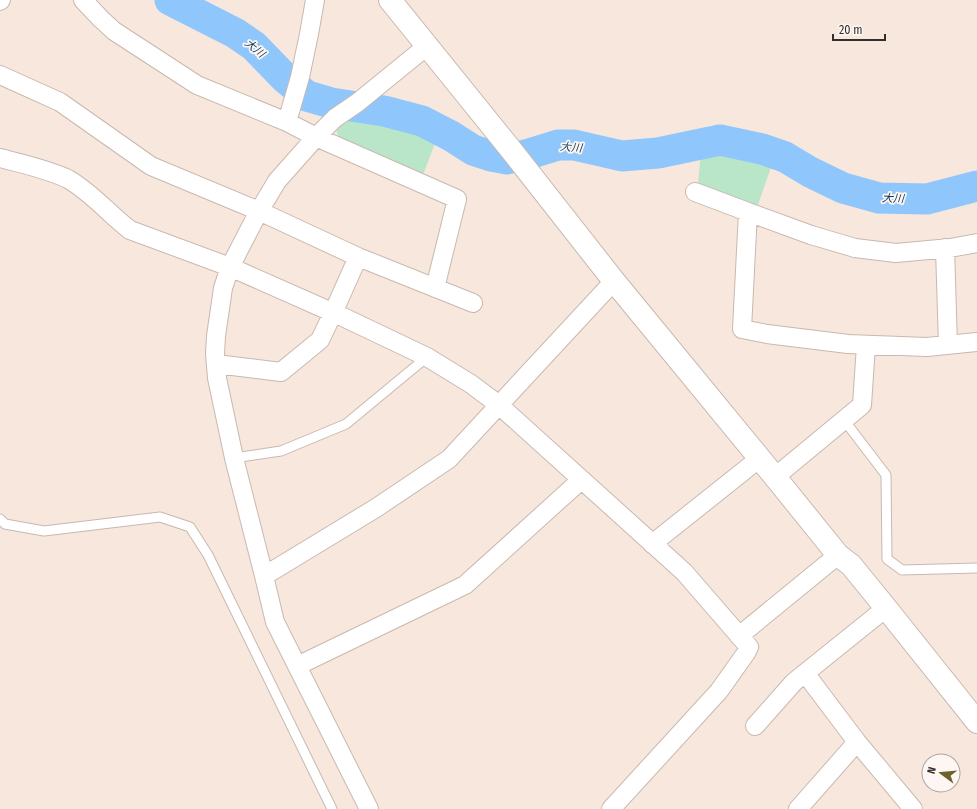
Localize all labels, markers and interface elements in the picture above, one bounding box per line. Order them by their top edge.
scale bar [833,16,885,42]
text: 20 m [839,23,863,37]
water label: 大川 [242,36,268,61]
water label: 大川 [559,140,583,155]
water label: 大川 [882,191,905,206]
north arrow [921,753,961,793]
text: N [925,765,939,775]

